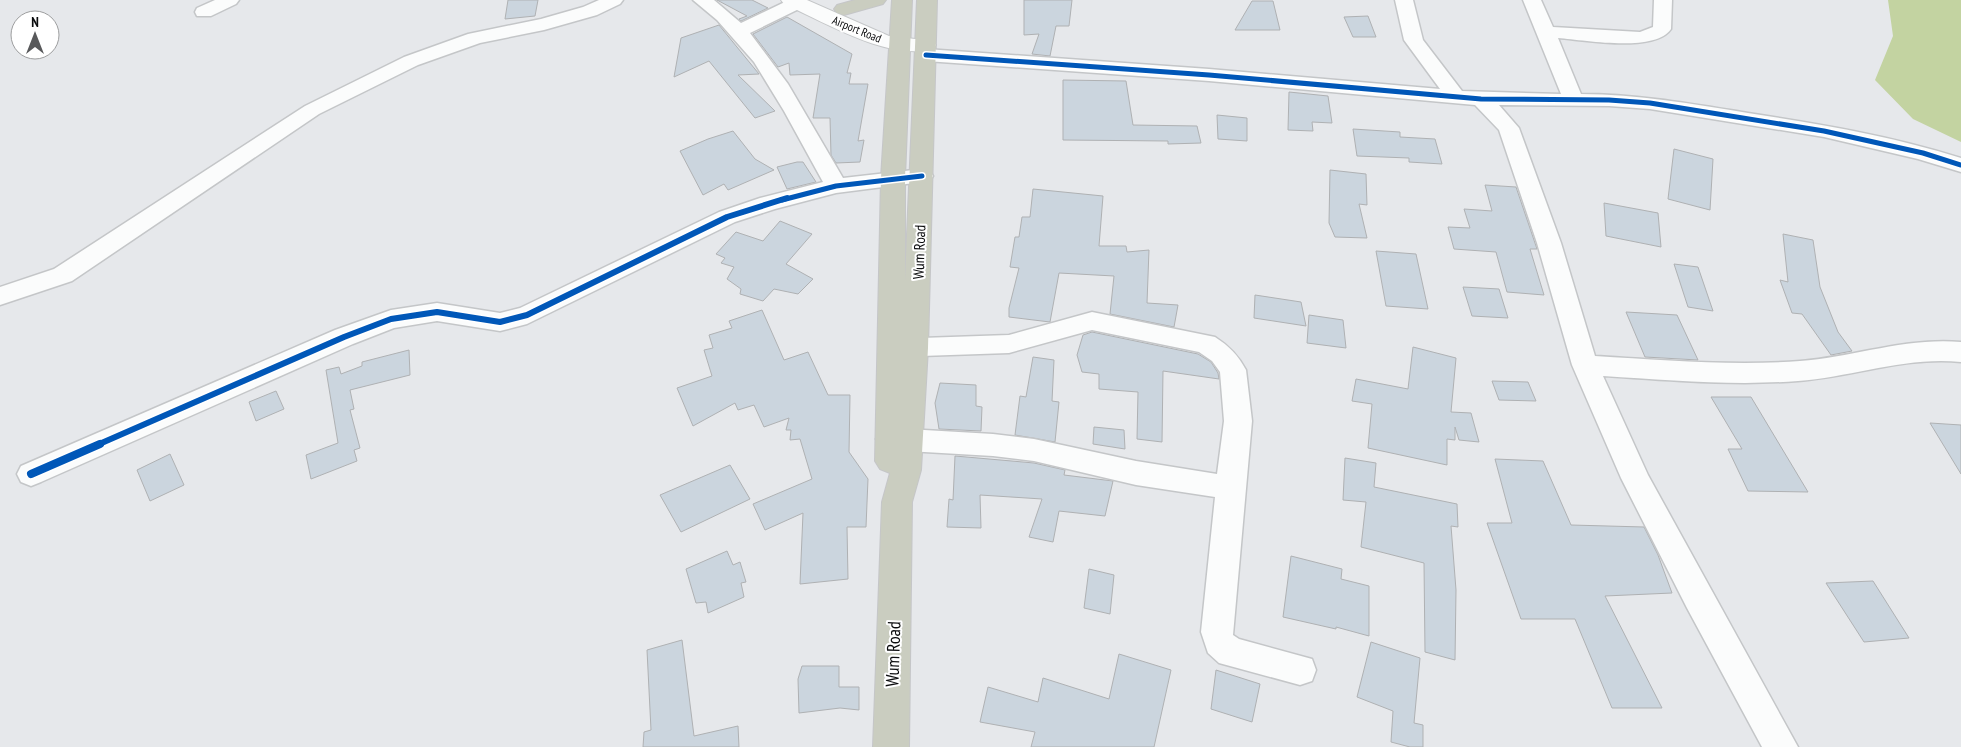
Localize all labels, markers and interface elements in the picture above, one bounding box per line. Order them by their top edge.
north arrow [10,10,60,60]
street label: Airport Road [830,12,884,46]
text: N [31,13,39,31]
street label: Wum Road [909,224,929,280]
street label: Wum Road [880,621,906,687]

